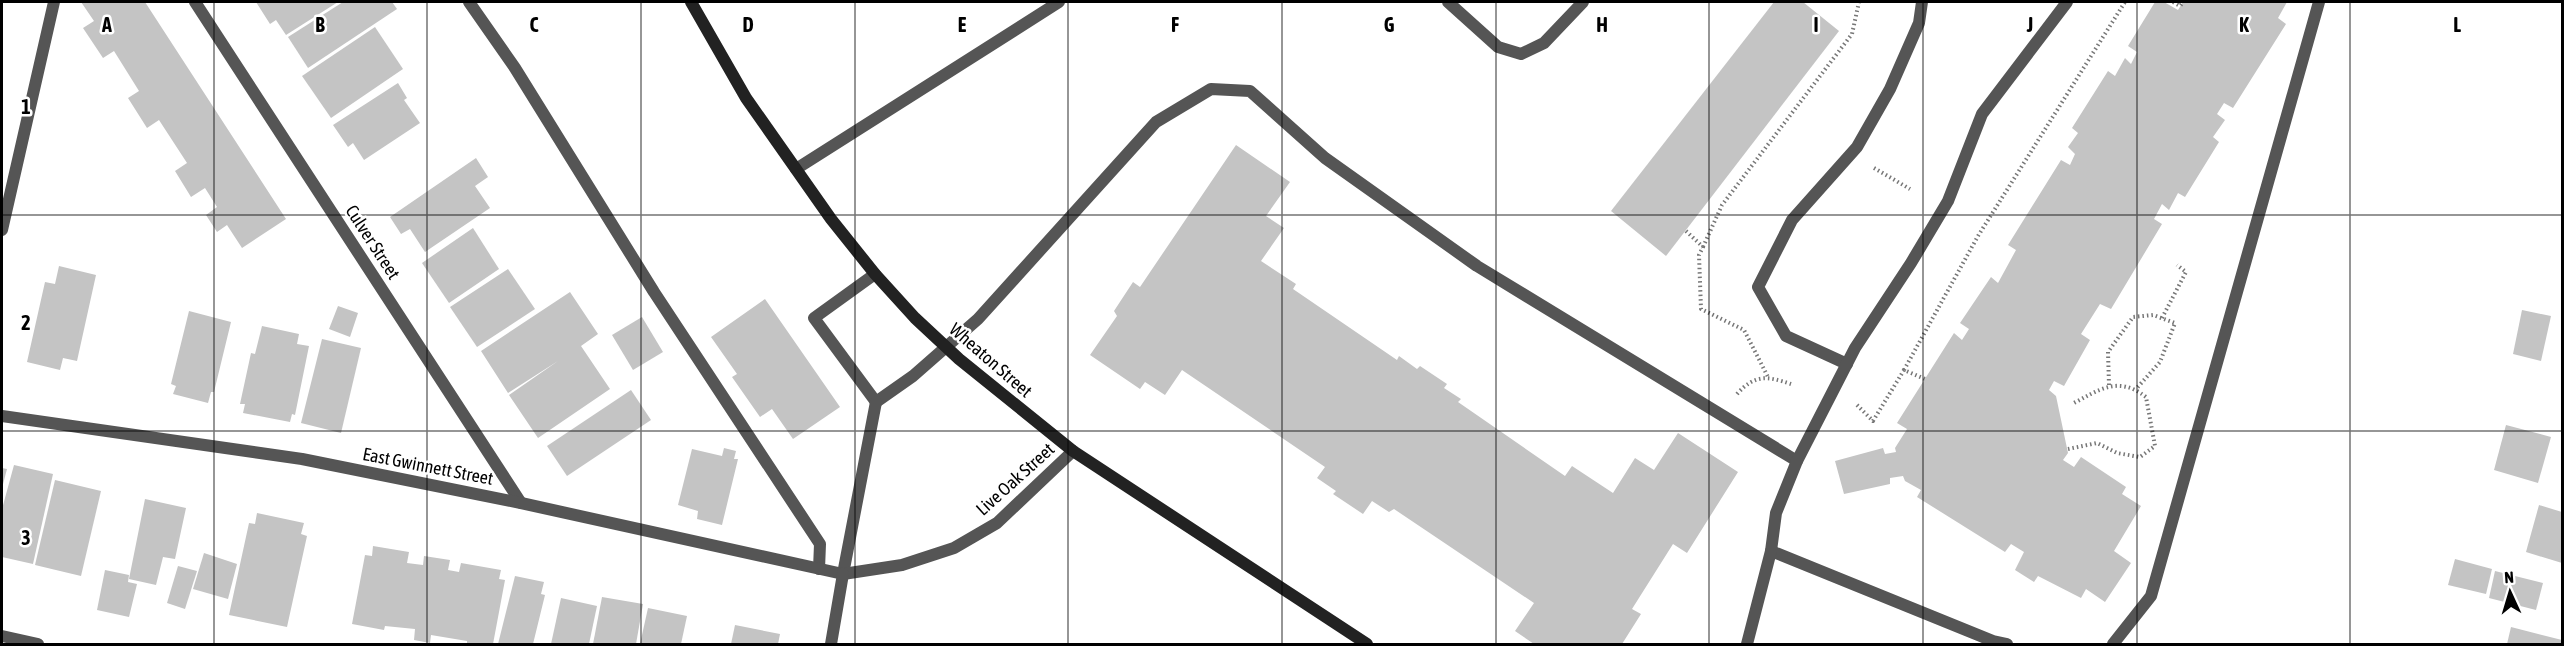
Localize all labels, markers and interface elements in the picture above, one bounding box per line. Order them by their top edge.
text: A [101,13,112,36]
text: B [315,13,325,36]
text: C [530,13,539,36]
text: D [742,13,754,36]
text: E [958,13,967,36]
text: F [1171,13,1179,36]
text: G [1384,13,1395,36]
text: H [1596,13,1608,36]
text: I [1813,13,1819,36]
text: J [2026,13,2033,36]
text: K [2239,13,2249,36]
text: L [2453,13,2461,36]
text: 1 [21,95,31,118]
street label: Culver Street [341,201,405,283]
text: 2 [21,311,31,334]
street label: Wheaton Street [945,318,1037,402]
street label: Live Oak Street [972,438,1058,520]
street label: East Gwinnett Street [361,443,495,489]
text: 3 [21,526,31,549]
north arrow [2480,562,2540,622]
text: N [2504,568,2514,586]

